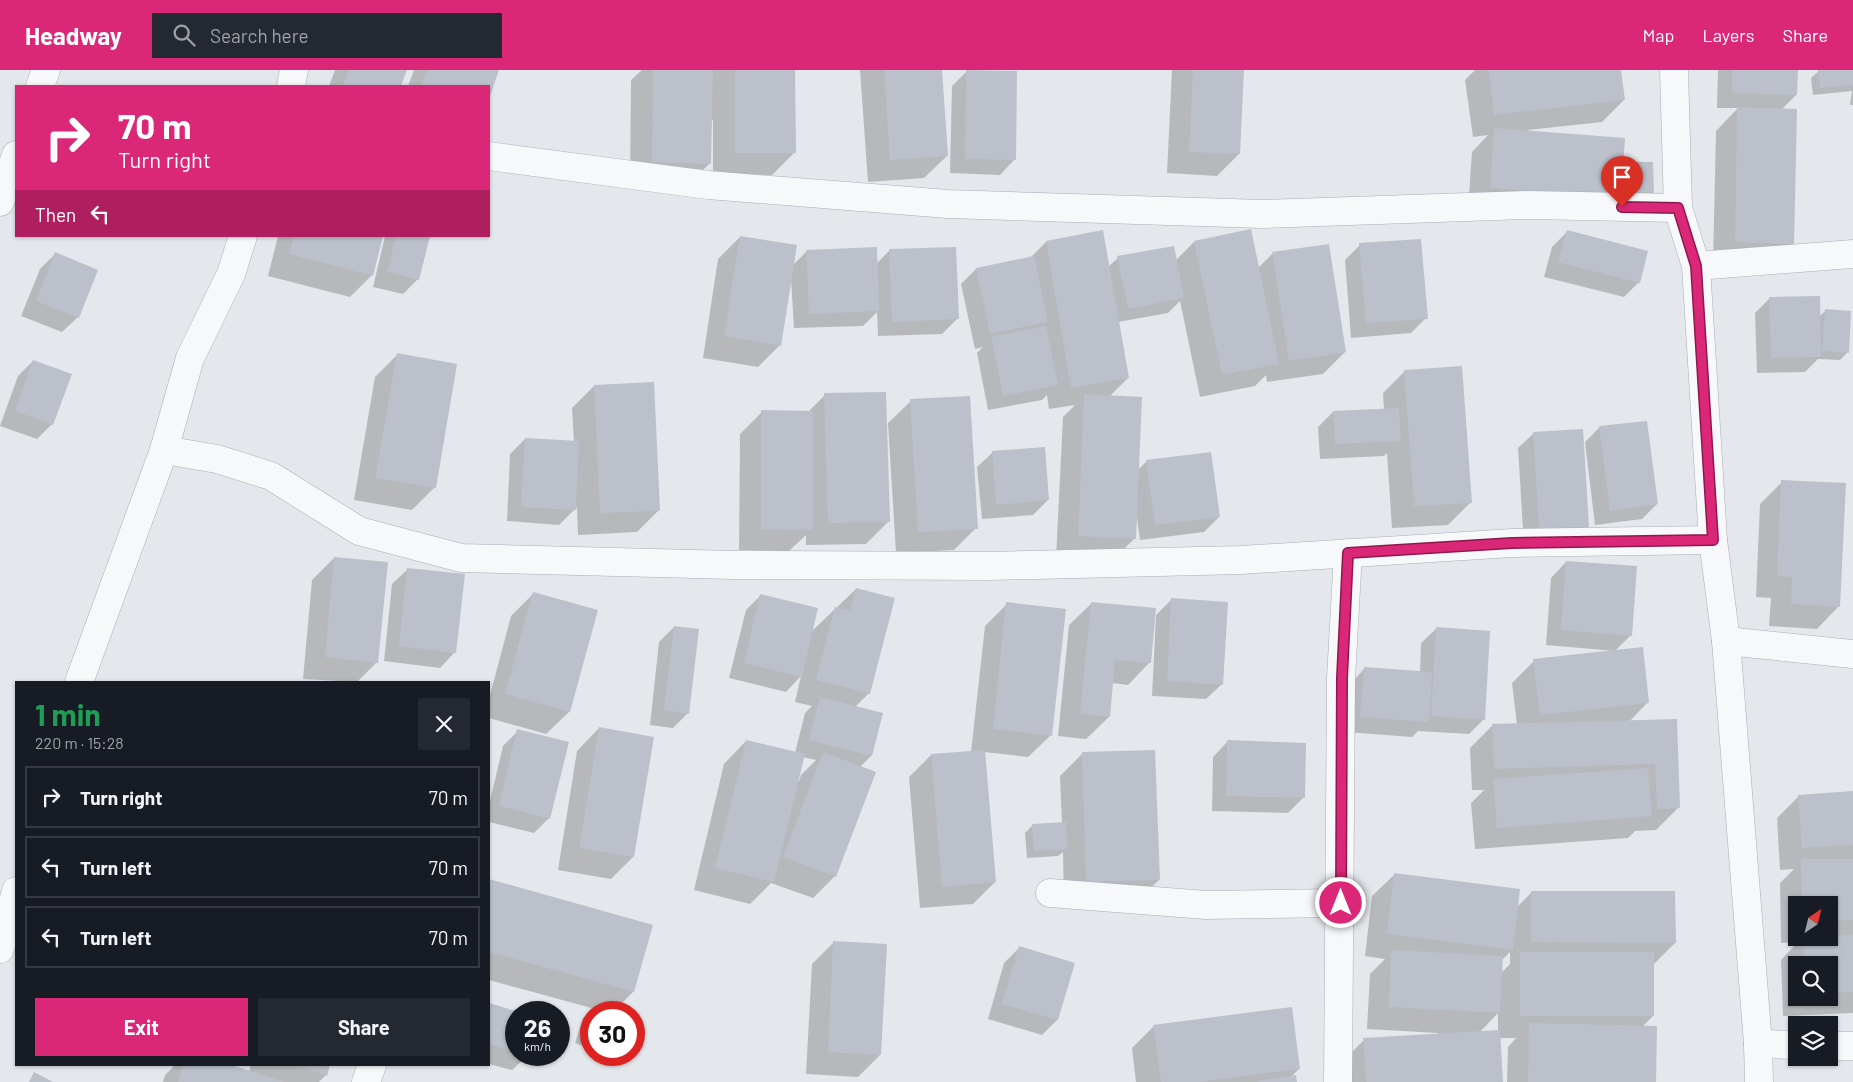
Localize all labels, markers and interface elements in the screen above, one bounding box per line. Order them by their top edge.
search box [152,13,502,58]
text: Headway [25,21,122,50]
icon: search [170,21,198,49]
text: Search here [210,24,309,47]
text: Map [1642,24,1674,46]
text: Layers [1702,24,1755,46]
text: Share [1783,24,1828,46]
text: 70 m [118,104,192,146]
icon: right [35,105,100,170]
text: Turn right [118,146,211,172]
pin [1601,156,1643,207]
icon: arrive [1608,163,1636,191]
icon: left [86,200,114,228]
text: Then [35,203,76,226]
text: 1 min [35,696,101,732]
button: close [418,698,470,750]
text: 220 m · 15:28 [35,733,124,752]
icon: right [37,783,65,811]
text: Turn right [80,786,162,809]
text: 70 m [429,786,468,809]
icon: left [37,853,65,881]
text: Turn left [80,856,151,879]
text: 70 m [429,856,468,879]
position arrow [1314,876,1366,928]
north arrow [1788,896,1838,946]
map controls [1788,896,1838,1066]
icon: left [37,923,65,951]
text: Turn left [80,926,151,949]
text: 70 m [429,926,468,949]
button: search [1788,956,1838,1006]
button: Exit [35,998,248,1056]
button: Share [258,998,470,1056]
speed limit sign: 30 [580,1001,645,1066]
text: 26 [524,1012,551,1042]
button: layers [1788,1016,1838,1066]
text: km/h [524,1039,551,1053]

